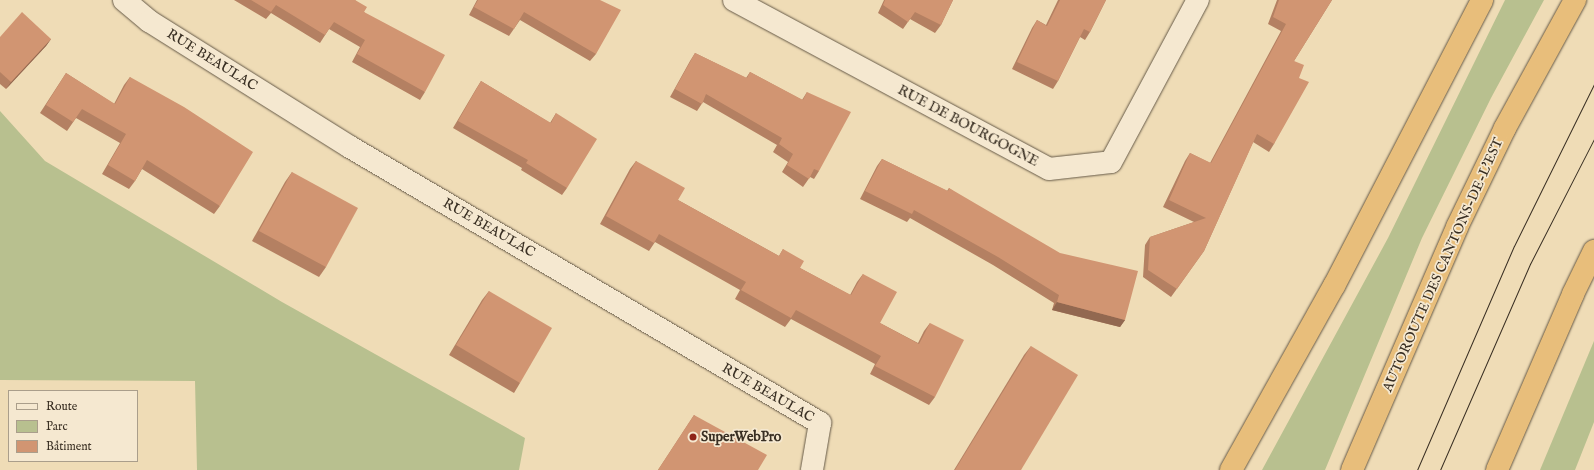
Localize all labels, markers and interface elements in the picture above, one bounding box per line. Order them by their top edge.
street label: RUE BEAULAC [164,25,260,95]
street label: RUE DE BOURGOGNE [895,82,1041,170]
street label: AUTOROUTE DES CANTONS-DE-L'EST [1379,135,1507,395]
street label: RUE BEAULAC [440,195,538,261]
street label: RUE BEAULAC [719,360,817,426]
legend [8,390,138,462]
text: Route [46,399,77,414]
text: Parc [46,419,68,434]
place label: SuperWebPro [701,429,781,445]
marker: SuperWebPro [688,432,698,442]
text: Bâtiment [46,439,92,454]

